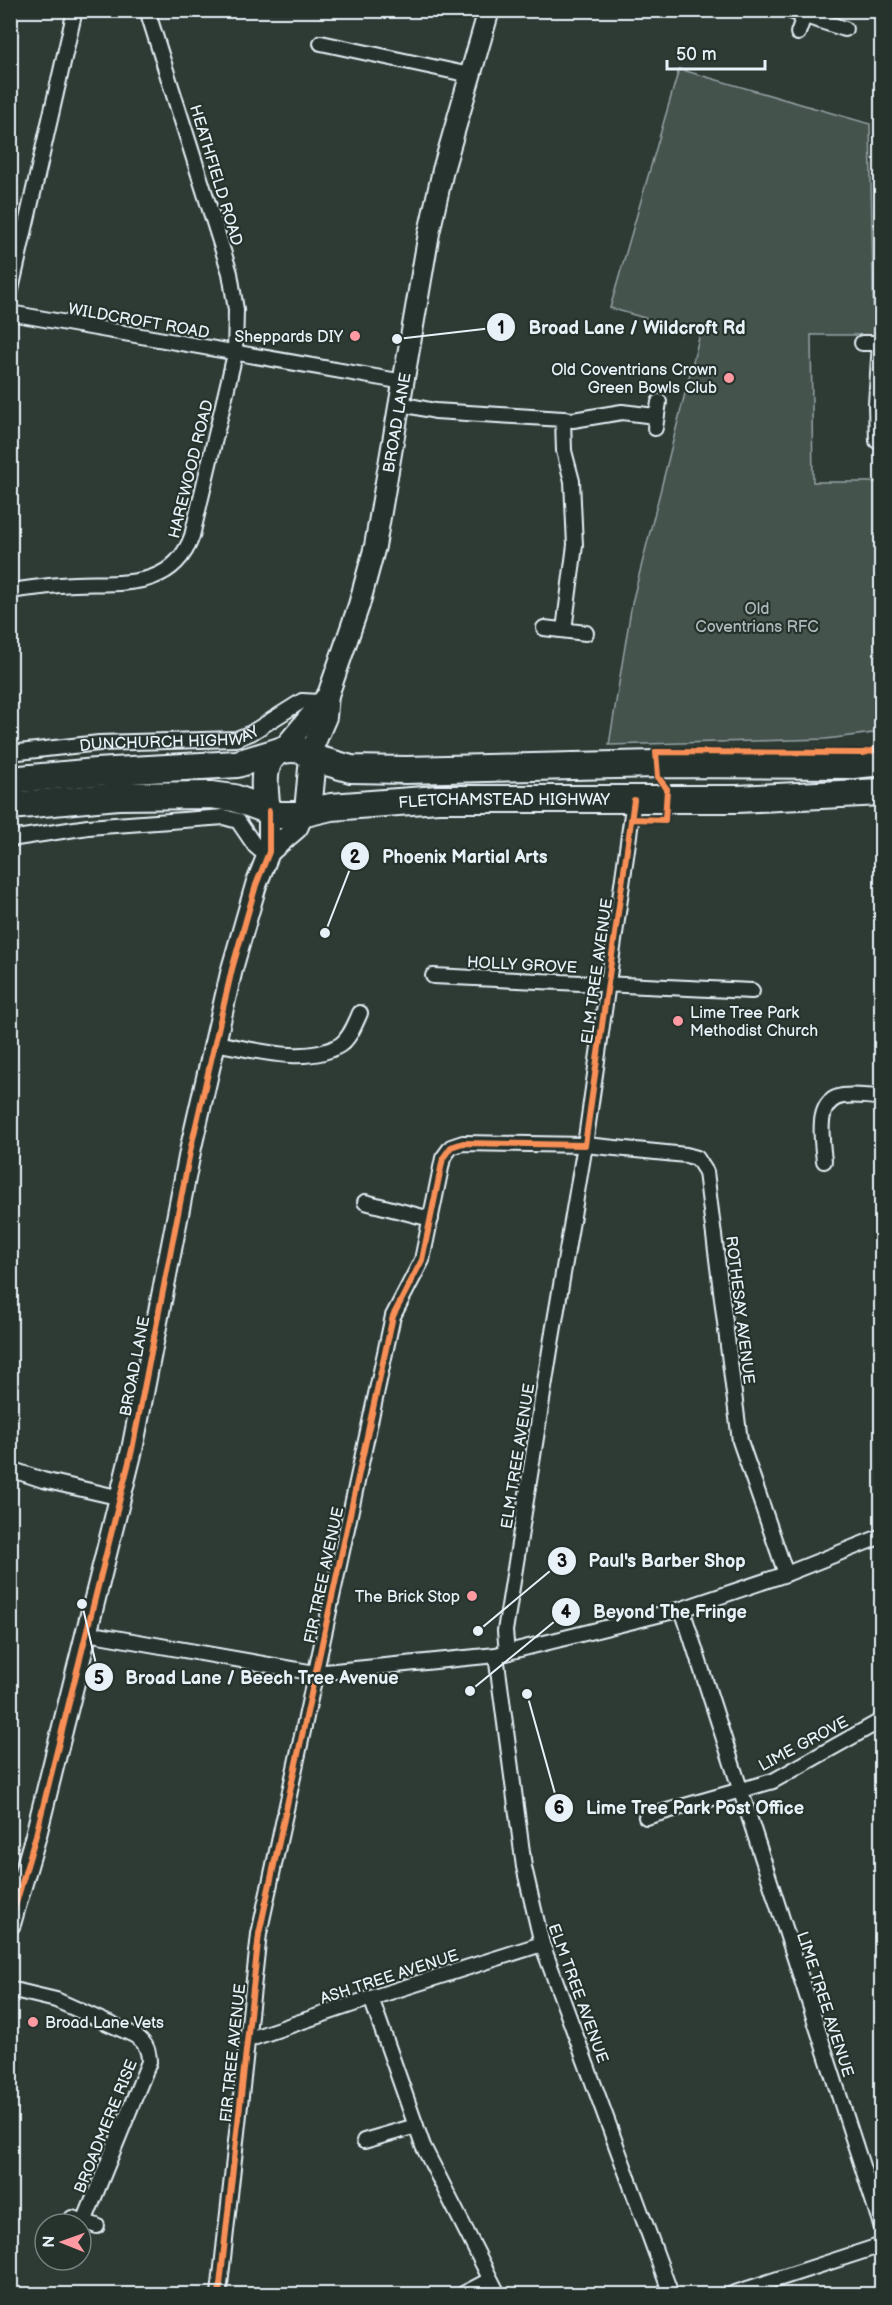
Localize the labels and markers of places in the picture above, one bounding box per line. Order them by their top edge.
callout: Broad Lane / Wildcroft Rd [486,309,757,345]
place label: Sheppards DIY [235,328,344,347]
marker: Sheppards DIY [348,329,362,343]
place label: Old Coventrians Crown Green Bowls Club [551,361,717,398]
marker: Old Coventrians Crown Green Bowls Club [722,371,736,385]
callout: Phoenix Martial Arts [340,838,559,874]
place label: Lime Tree Park Methodist Church [690,1004,818,1041]
marker: Lime Tree Park Methodist Church [671,1014,685,1028]
callout: Paul's Barber Shop [547,1543,758,1579]
place label: The Brick Stop [355,1588,460,1607]
marker: The Brick Stop [465,1589,479,1603]
callout: Beyond The Fringe [551,1594,759,1630]
callout: Broad Lane / Beech Tree Avenue [84,1659,411,1695]
callout: Lime Tree Park Post Office [544,1790,816,1826]
place label: Broad Lane Vets [45,2014,164,2033]
marker: Broad Lane Vets [26,2015,40,2029]

